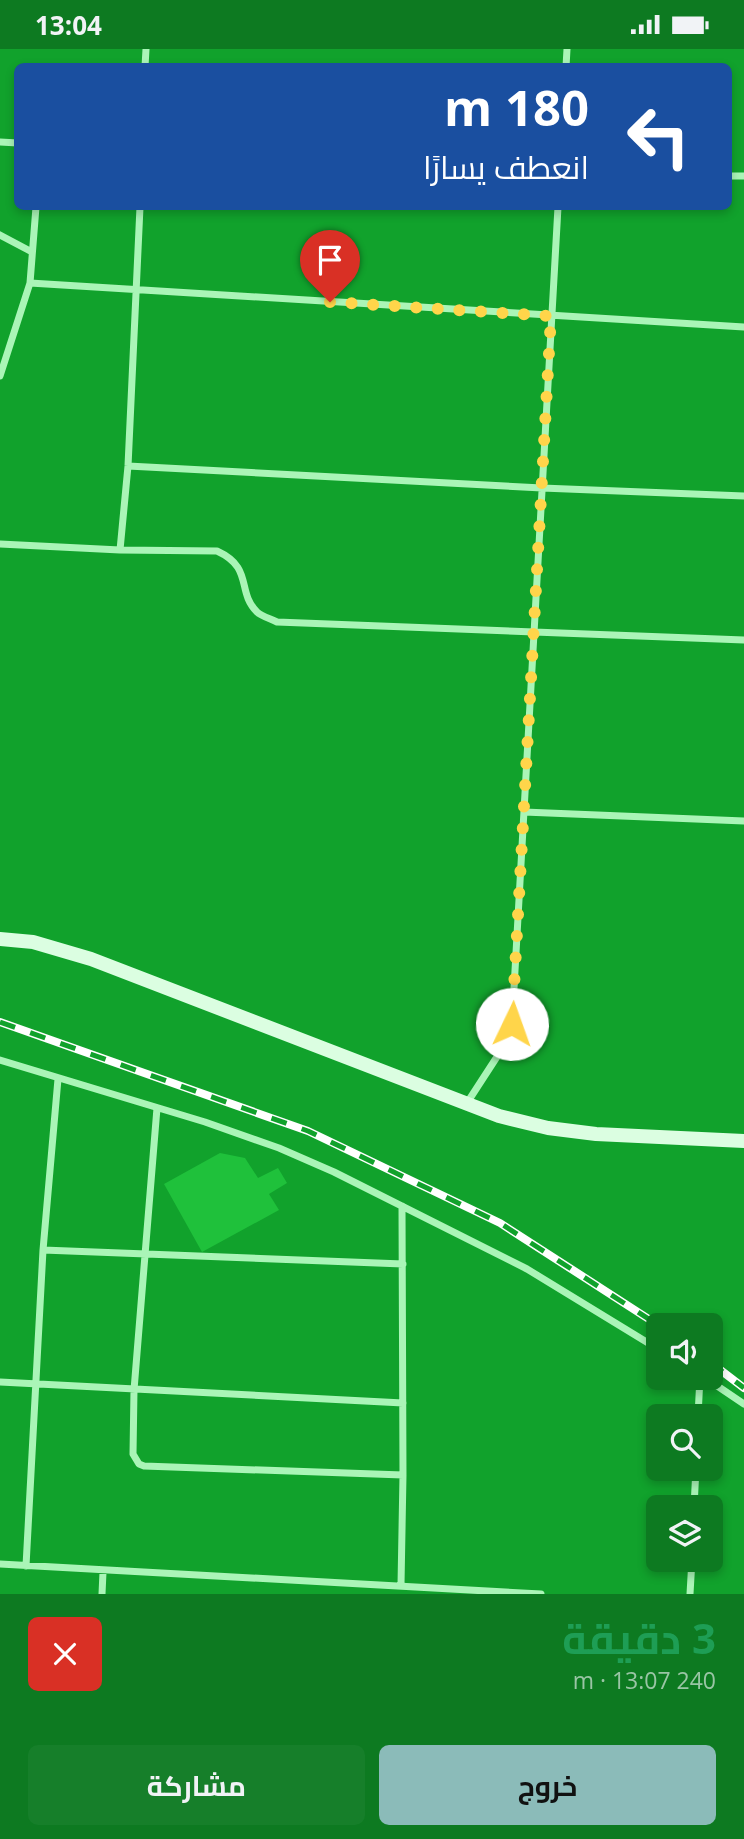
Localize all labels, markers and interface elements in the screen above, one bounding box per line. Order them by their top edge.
text: 13:04 [35,7,102,43]
text: 180 m [444,74,589,140]
icon: left [613,91,704,182]
text: انعطف يسارًا [423,145,589,188]
pin [300,230,360,302]
icon: arrive [311,241,349,279]
position arrow [475,987,549,1061]
map controls [646,1313,723,1572]
button: sound [646,1313,723,1390]
button: search [646,1404,723,1481]
button: layers [646,1495,723,1572]
text: 3 دقيقة [562,1609,716,1666]
button: close [28,1617,102,1691]
text: 240 m · 13:07 [573,1664,716,1696]
button: مشاركة [28,1745,365,1825]
button: خروج [379,1745,716,1825]

